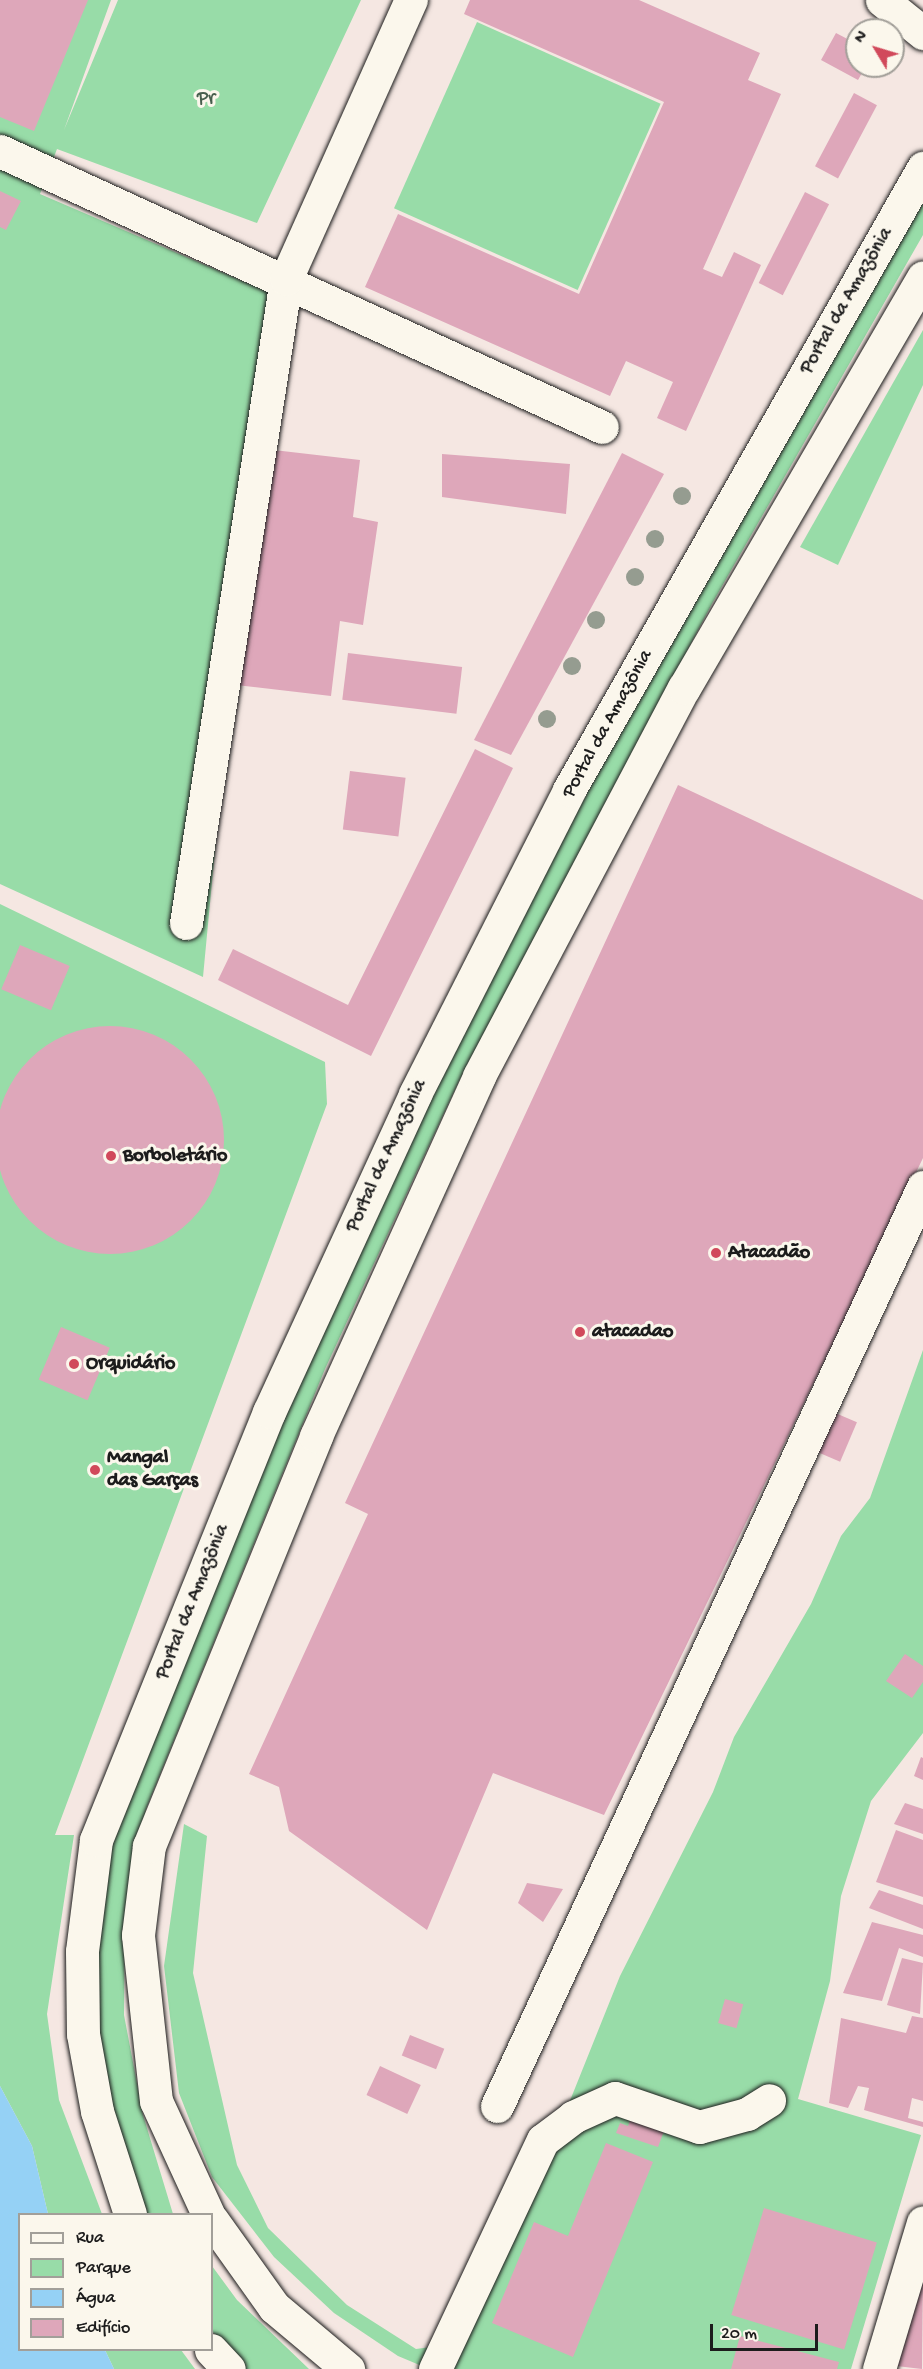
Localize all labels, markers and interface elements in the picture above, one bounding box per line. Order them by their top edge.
north arrow [845,18,905,78]
text: N [851,28,873,48]
park label: Pr [197,87,215,111]
street label: Portal da Amazônia [795,223,899,379]
street label: Portal da Amazônia [557,646,659,802]
street label: Portal da Amazônia [341,1076,433,1236]
place label: Borboletário [123,1144,227,1168]
marker: Borboletário [104,1149,118,1163]
place label: Atacadão [728,1241,810,1265]
marker: Atacadão [709,1246,723,1260]
place label: atacadao [592,1320,673,1344]
marker: atacadao [573,1325,587,1339]
place label: Orquidário [86,1352,175,1376]
marker: Orquidário [67,1357,81,1371]
place label: Mangal das Garças [107,1446,198,1493]
marker: Mangal das Garças [88,1463,102,1477]
street label: Portal da Amazônia [151,1521,235,1683]
legend [18,2213,213,2351]
text: Rua [76,2228,104,2249]
text: Parque [76,2258,131,2279]
text: Água [76,2288,115,2309]
scale bar [713,2312,821,2350]
text: Edifício [76,2318,130,2339]
text: 20 m [721,2324,757,2345]

